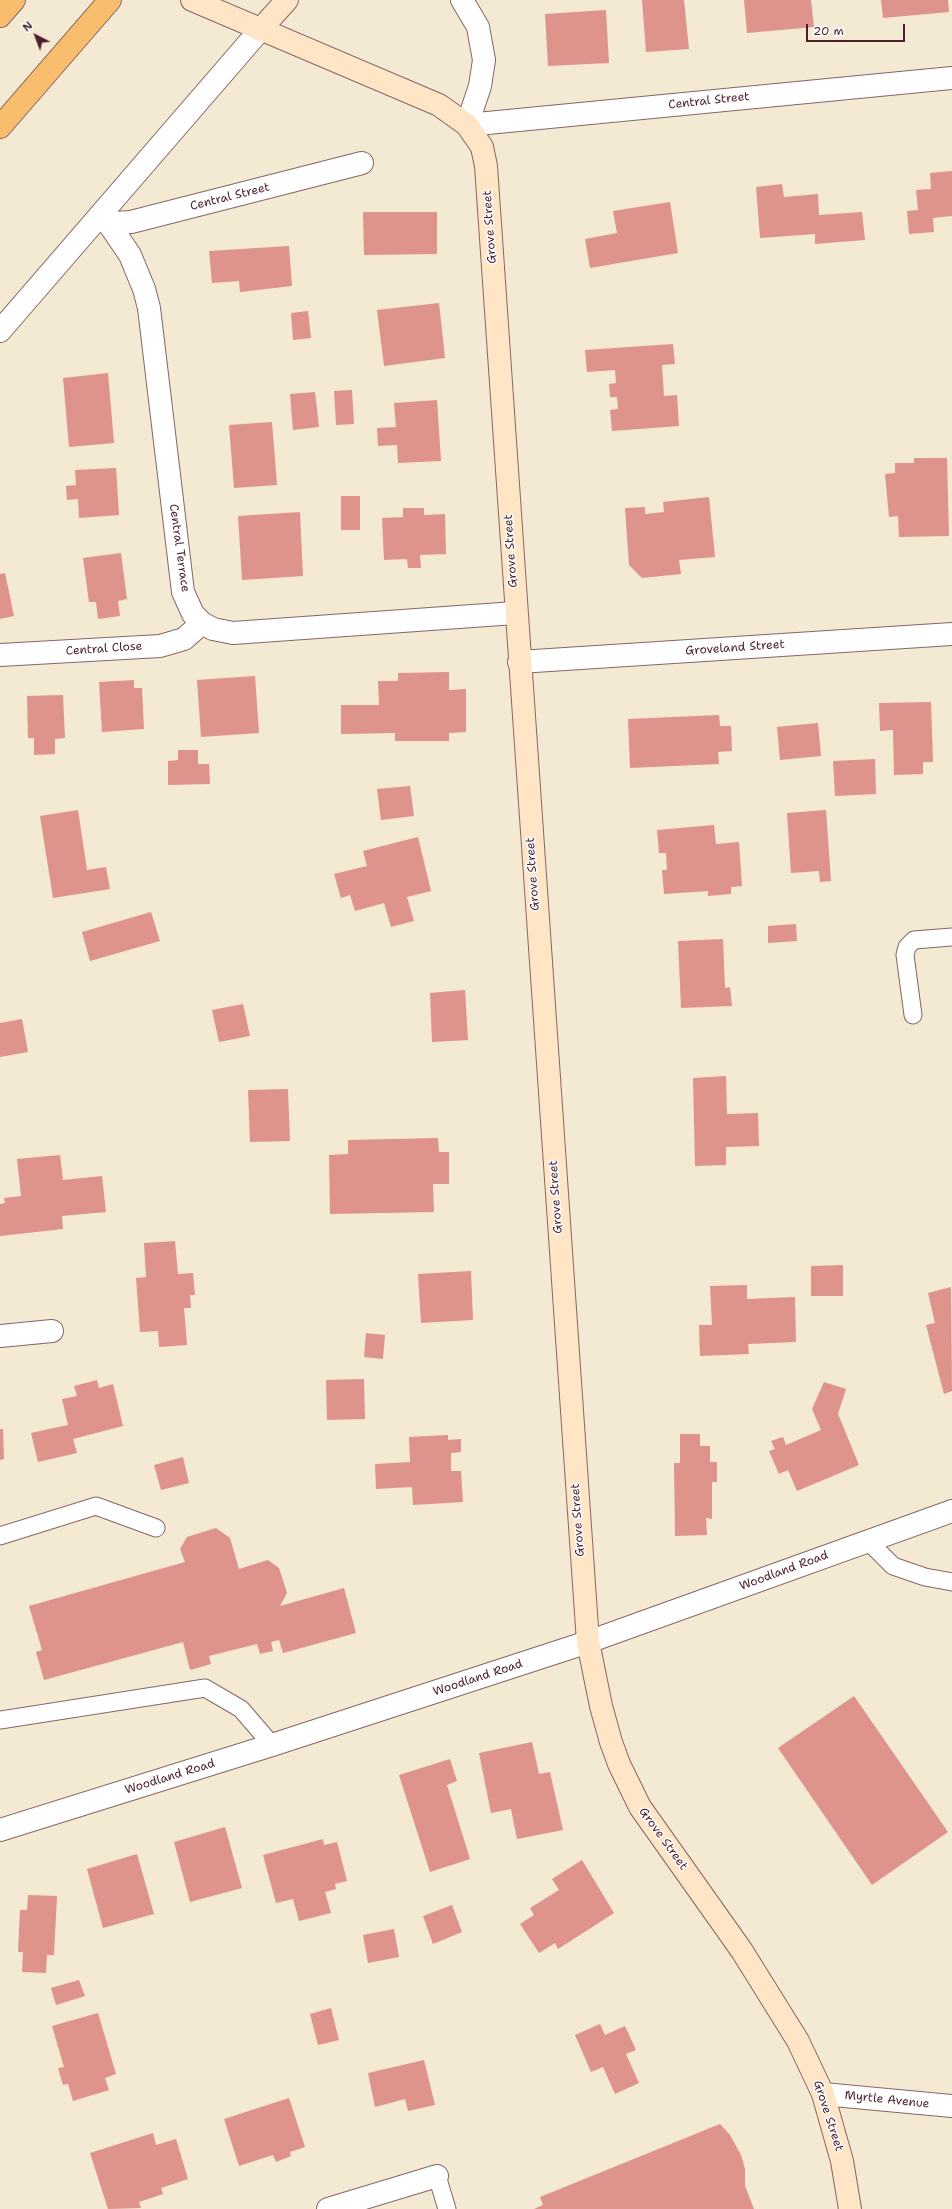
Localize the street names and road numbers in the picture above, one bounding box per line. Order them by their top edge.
street label: Central Street [668,90,750,112]
street label: Central Street [189,180,271,214]
street label: Grove Street [480,190,500,264]
street label: Central Terrace [166,503,192,593]
street label: Grove Street [501,514,521,588]
street label: Groveland Street [685,637,785,659]
street label: Central Close [65,639,143,659]
street label: Grove Street [523,837,543,911]
street label: Grove Street [546,1160,566,1234]
street label: Grove Street [568,1483,588,1557]
street label: Woodland Road [738,1548,830,1594]
street label: Woodland Road [431,1657,525,1699]
street label: Woodland Road [123,1756,217,1798]
street label: Grove Street [636,1805,690,1873]
street label: Grove Street [810,2079,846,2153]
street label: Myrtle Avenue [844,2088,930,2112]

